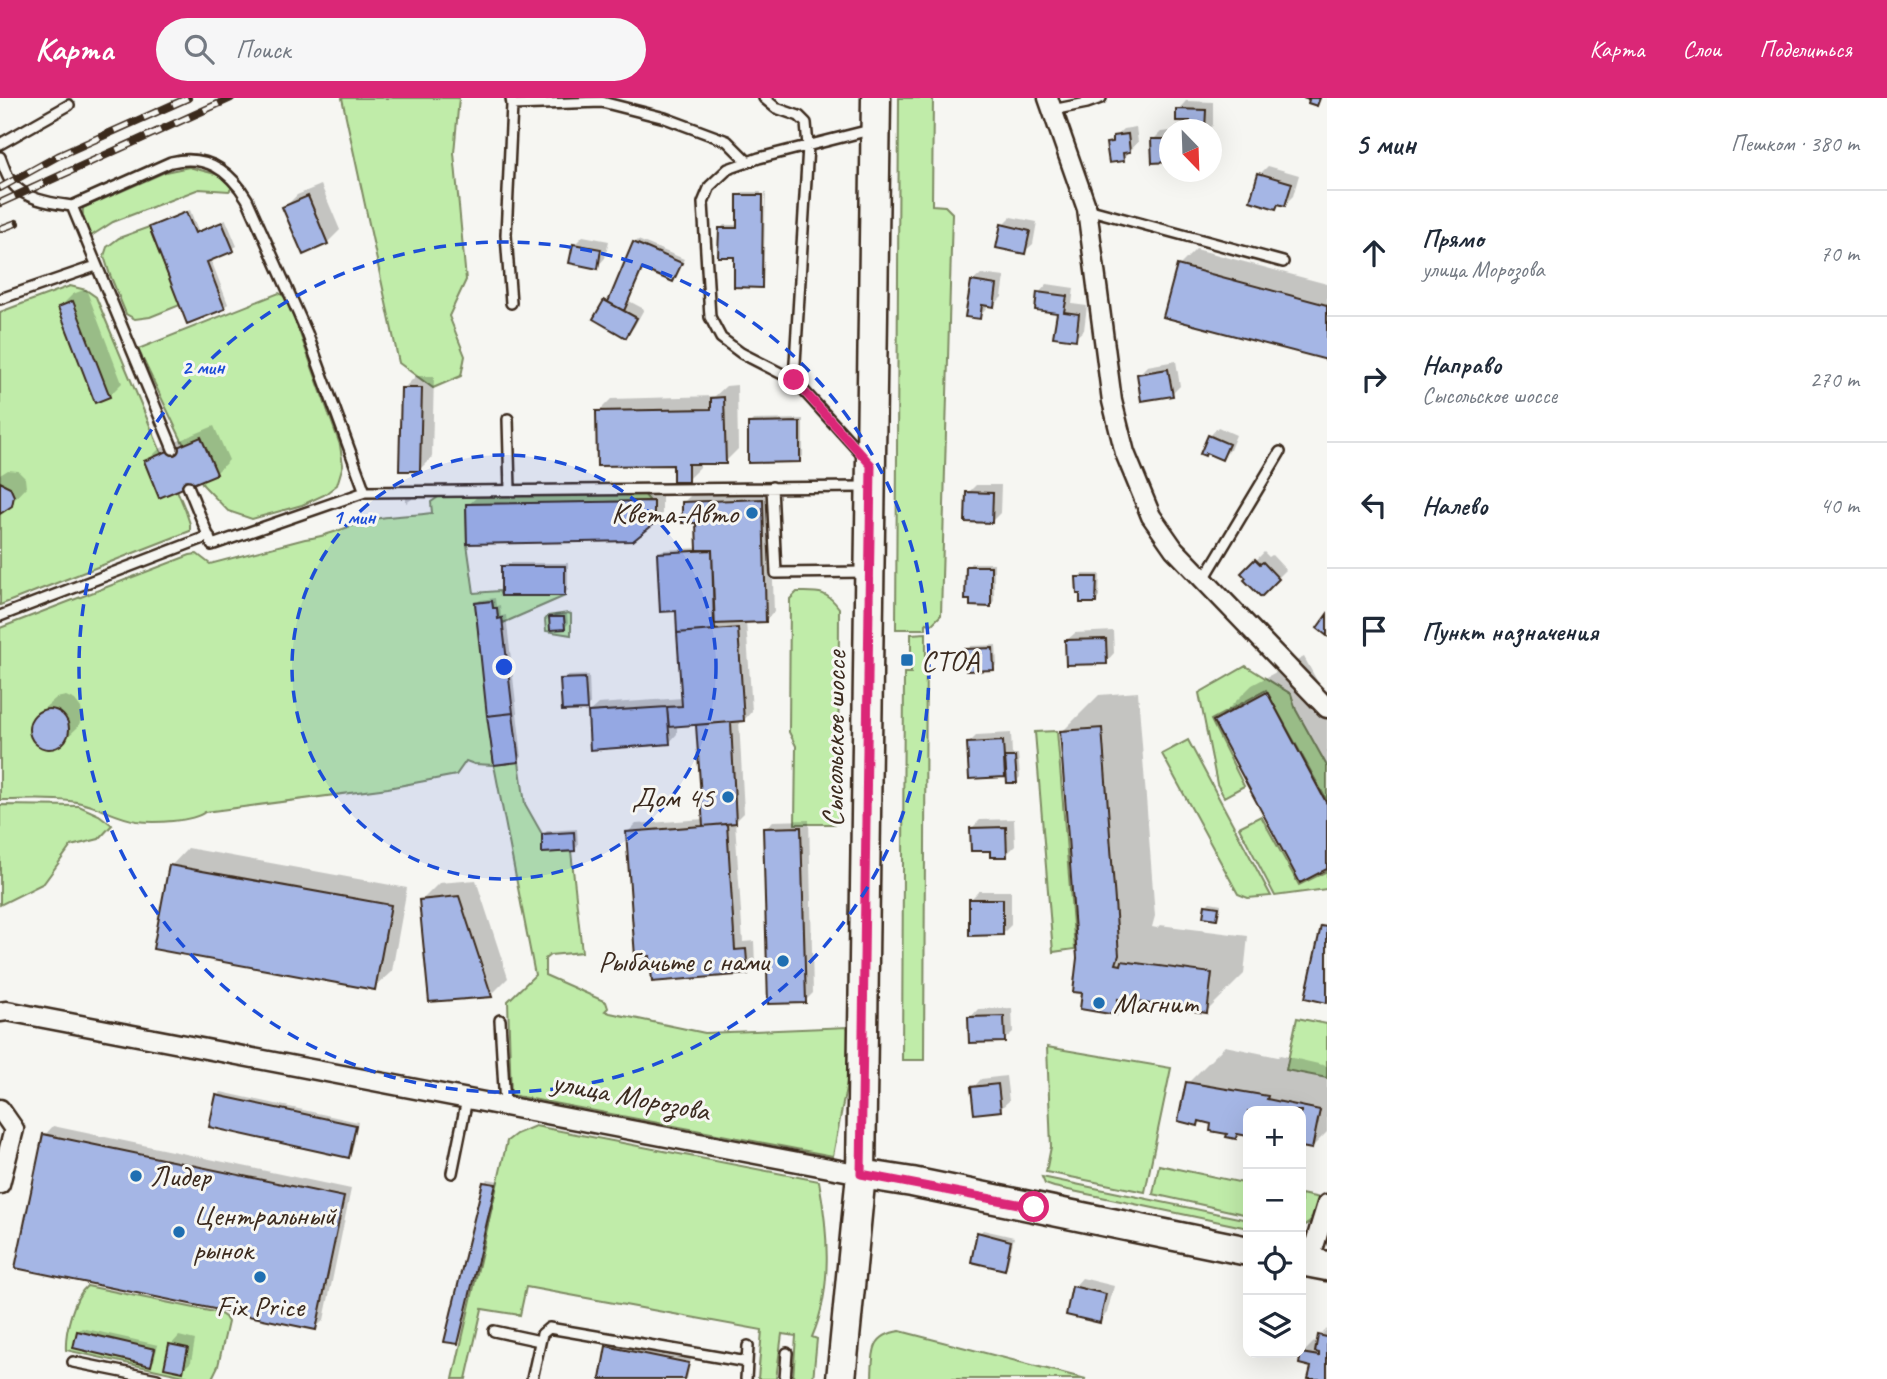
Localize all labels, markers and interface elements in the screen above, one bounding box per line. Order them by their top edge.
search box [156,18,646,81]
text: Карта [35,28,114,70]
icon: search [180,30,218,68]
text: Поиск [236,33,290,66]
text: Карта [1590,34,1644,64]
text: Слои [1682,34,1721,64]
text: Поделиться [1759,34,1852,64]
north arrow [1159,119,1222,182]
text: 5 мин [1355,125,1416,163]
text: Пешком · 380 m [1731,129,1859,158]
text: Прямо [1422,222,1484,255]
icon: ahead [1355,234,1393,272]
text: 70 m [1820,239,1859,268]
text: улица Морозова [1422,255,1544,284]
text: Направо [1422,348,1501,381]
text: 2 мин [182,354,226,380]
icon: right [1355,360,1393,398]
route end [778,364,809,395]
text: 270 m [1810,365,1859,394]
text: Сысольское шоссе [1422,381,1557,410]
icon: left [1355,486,1393,524]
text: Налево [1422,489,1488,522]
text: 40 m [1820,491,1859,520]
place label: Квета-Авто [611,494,739,532]
text: 1 мин [333,504,377,530]
marker: Квета-Авто [744,505,760,521]
icon: arrive [1355,612,1393,650]
text: Пункт назначения [1422,615,1598,648]
place label: СТОА [921,641,980,679]
street label: Сысольское шоссе [813,648,855,827]
marker: СТОА [899,652,915,668]
centre of rings [492,655,516,679]
place label: Дом 45 [632,778,715,816]
marker: Дом 45 [720,789,736,805]
place label: Рыбачьте с нами [598,942,771,980]
marker: Рыбачьте с нами [775,953,791,969]
place label: Магнит [1113,984,1199,1022]
marker: Магнит [1091,995,1107,1011]
street label: улица Морозова [547,1062,715,1130]
map controls [1243,1106,1306,1358]
button: + [1243,1106,1306,1169]
place label: Лидер [150,1157,212,1195]
marker: Лидер [128,1168,144,1184]
button: − [1243,1169,1306,1232]
route start [1018,1191,1049,1222]
place label: Центральный рынок [193,1196,337,1268]
marker: Центральный рынок [171,1224,187,1240]
button: locate [1243,1232,1306,1295]
marker: Fix Price [252,1269,268,1285]
place label: Fix Price [216,1287,306,1325]
button: layers [1243,1295,1306,1358]

